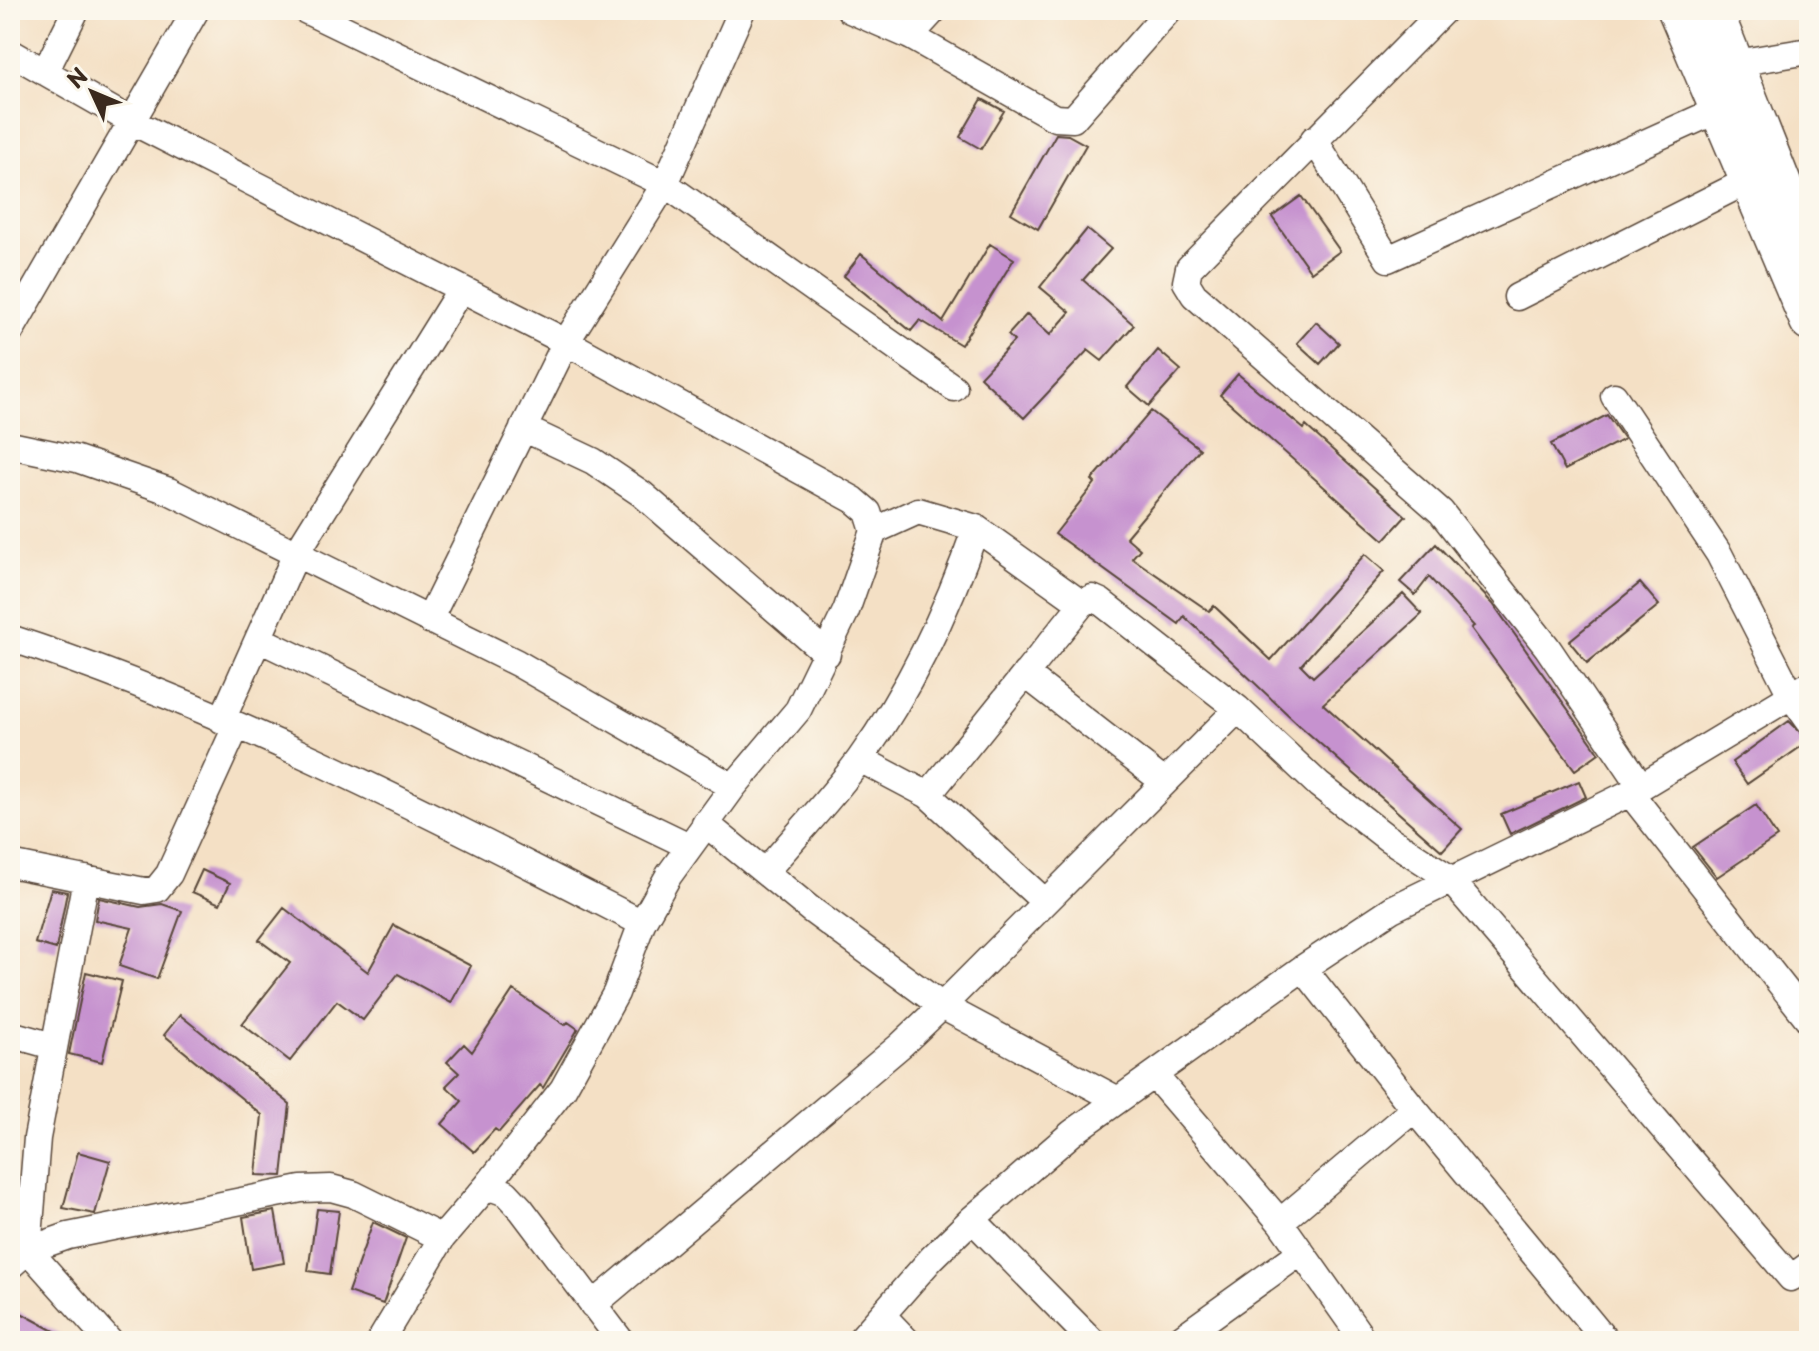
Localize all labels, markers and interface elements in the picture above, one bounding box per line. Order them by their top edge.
north arrow [52,52,132,132]
text: N [59,59,94,95]

